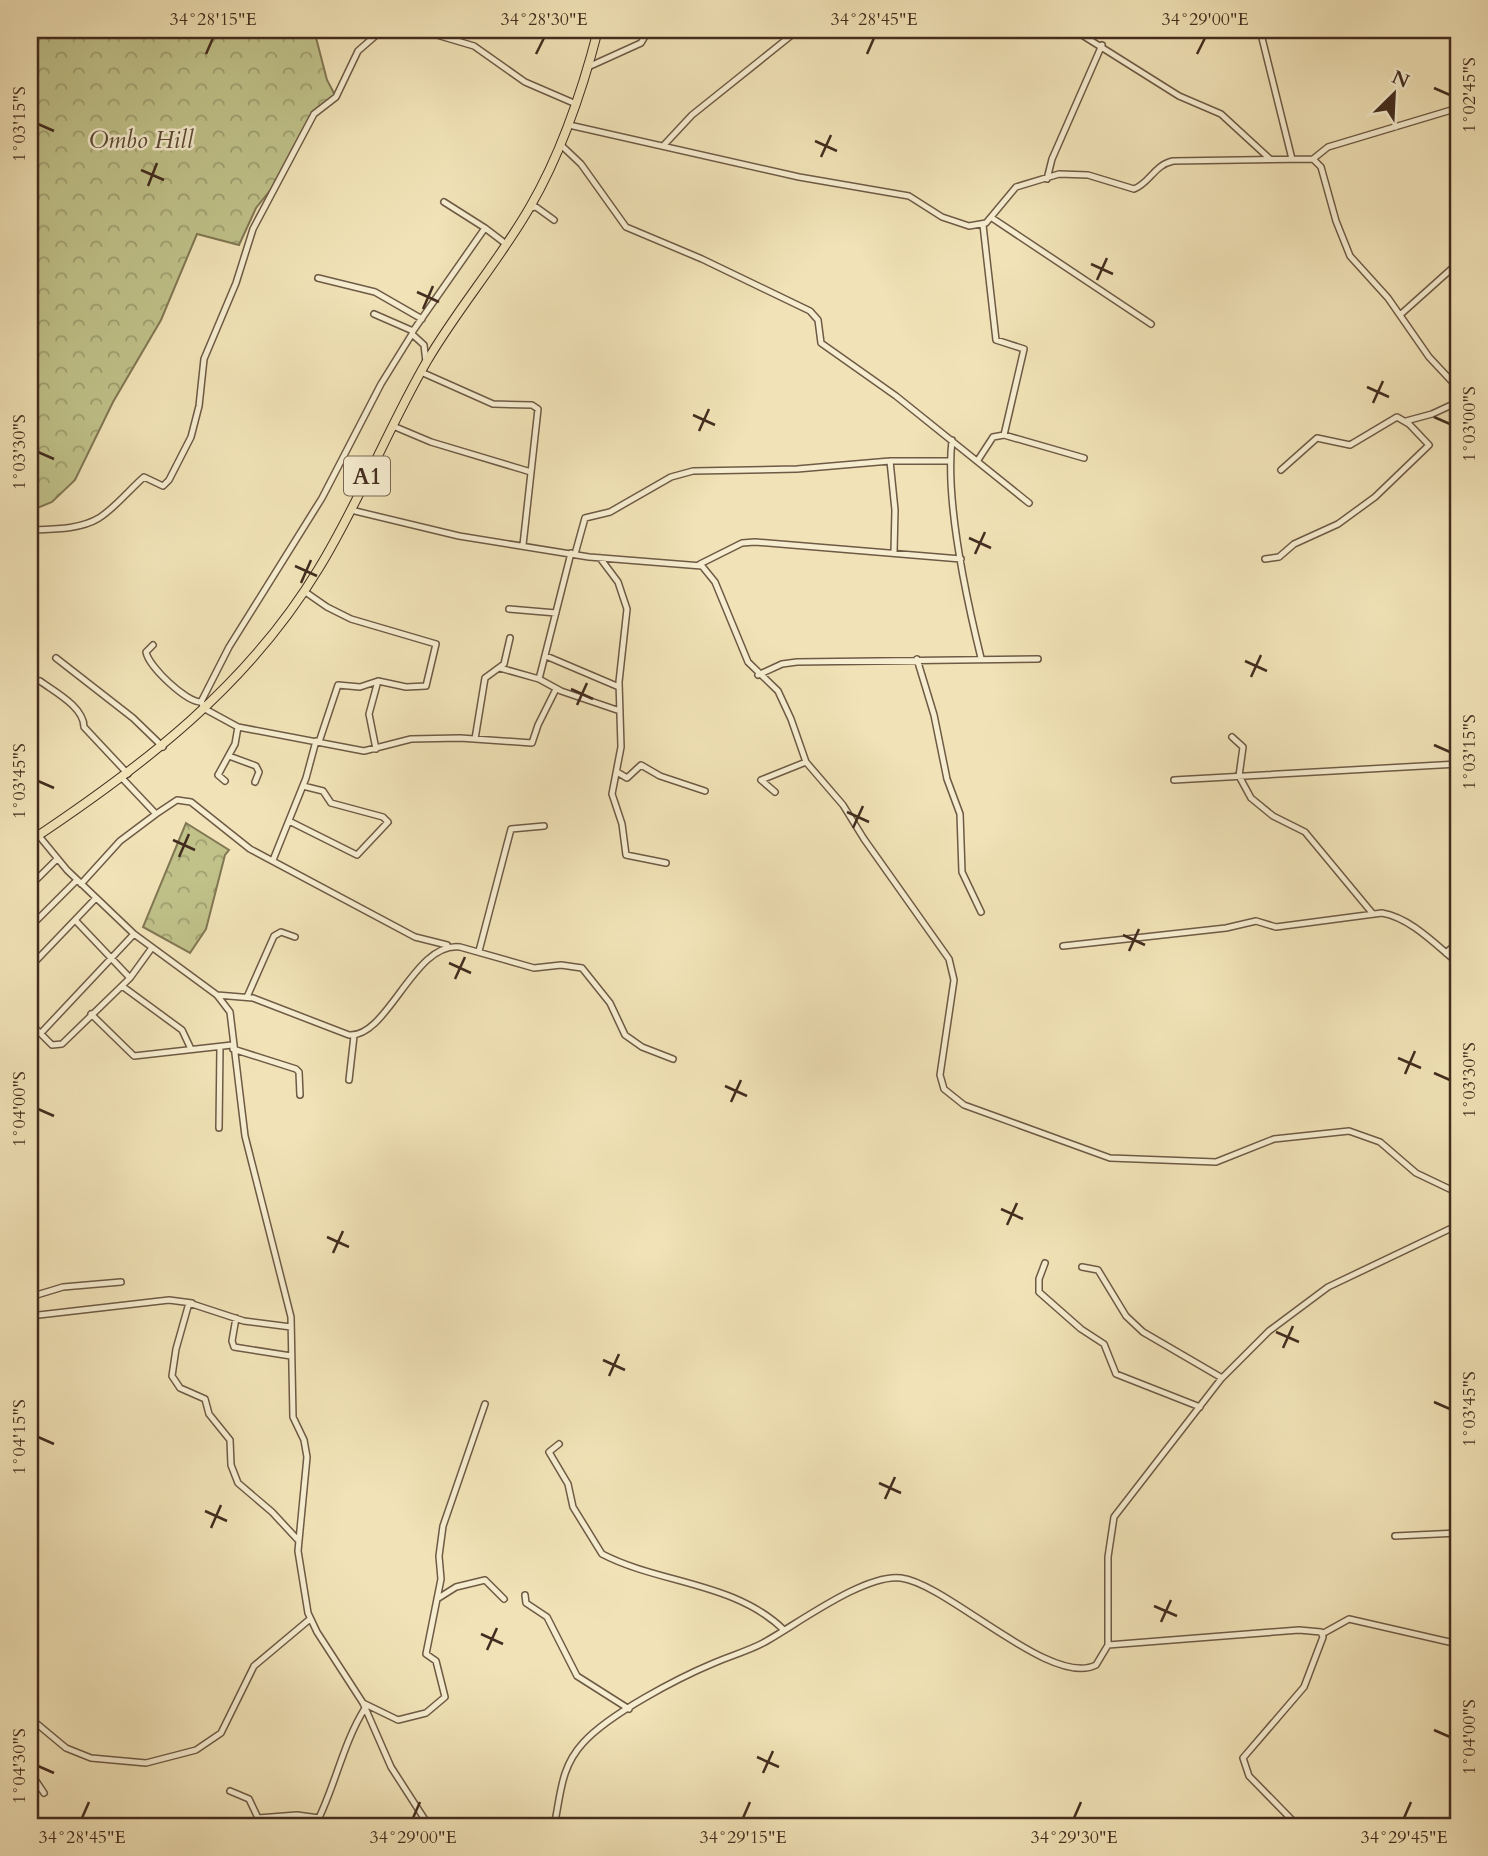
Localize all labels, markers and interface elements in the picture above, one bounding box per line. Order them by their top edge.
text: 34°28'15"E [169,7,257,32]
text: 34°28'30"E [500,7,588,32]
text: 34°28'45"E [830,7,918,32]
text: 34°29'00"E [1161,7,1249,32]
text: 1°02'45"S [1457,57,1482,133]
north arrow [1358,60,1428,130]
text: N [1388,64,1414,95]
text: 1°03'15"S [7,86,32,162]
park label: Ombo Hill [89,124,195,157]
text: 1°03'00"S [1457,386,1482,462]
text: 1°03'30"S [7,414,32,490]
road number: A1 [344,456,390,496]
text: 1°03'15"S [1457,714,1482,790]
text: 1°03'45"S [7,743,32,819]
text: 1°03'30"S [1457,1042,1482,1118]
text: 1°04'00"S [7,1071,32,1147]
text: 1°03'45"S [1457,1371,1482,1447]
text: 1°04'15"S [7,1399,32,1475]
text: 1°04'00"S [1457,1699,1482,1775]
text: 1°04'30"S [7,1728,32,1804]
text: 34°28'45"E [38,1825,126,1850]
text: 34°29'00"E [369,1825,457,1850]
text: 34°29'15"E [699,1825,787,1850]
text: 34°29'30"E [1030,1825,1118,1850]
text: 34°29'45"E [1360,1825,1448,1850]

